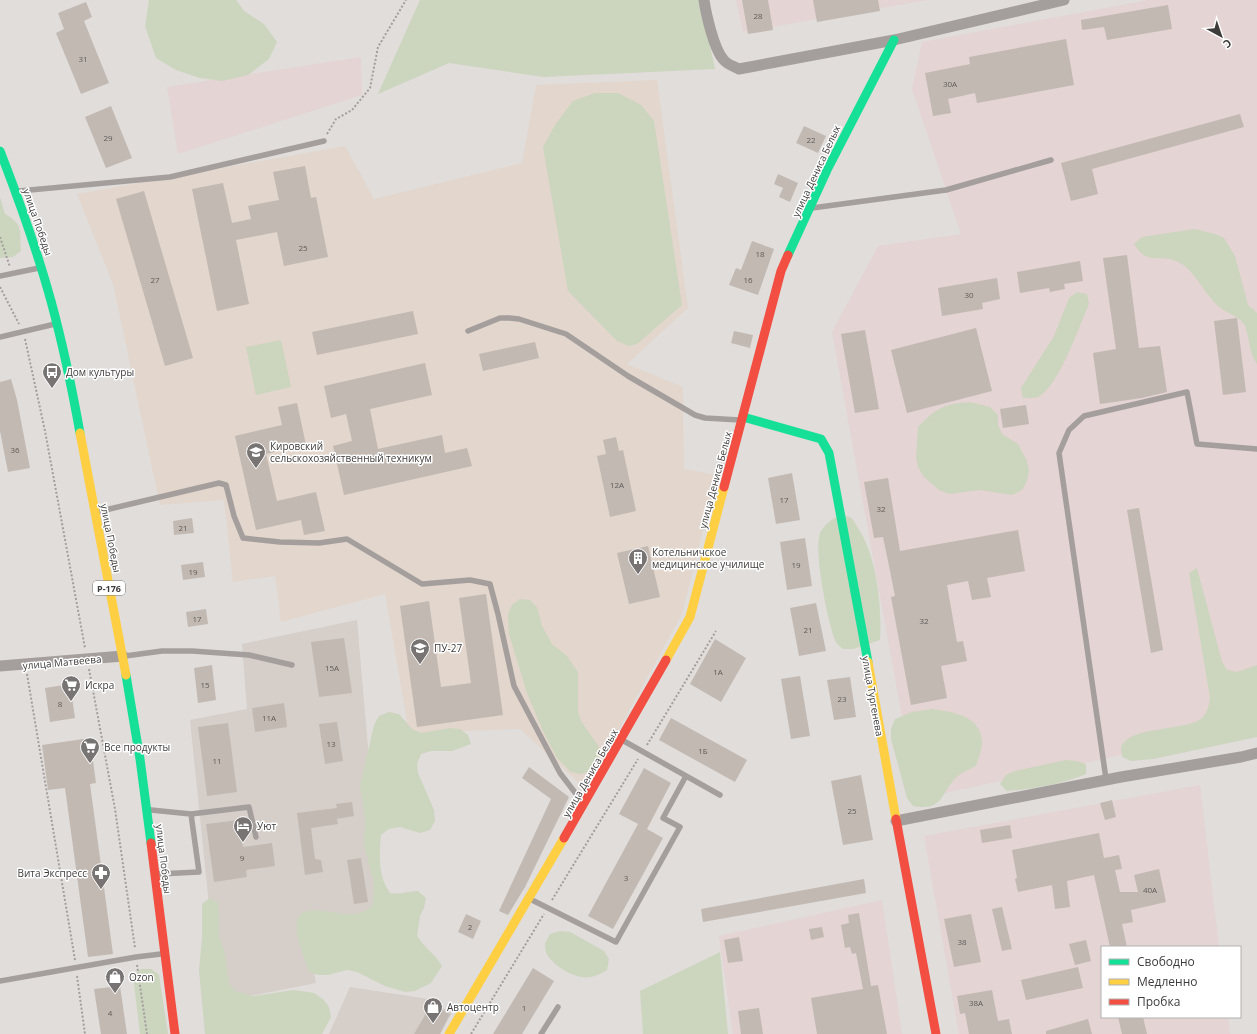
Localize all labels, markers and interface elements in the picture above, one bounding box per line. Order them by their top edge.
house number: 28 [753,10,763,21]
north arrow [1201,16,1241,56]
text: С [1220,36,1235,52]
house number: 31 [78,53,88,64]
house number: 30А [943,78,958,89]
street label: улица Дениса Белых [789,122,844,219]
house number: 29 [103,132,113,143]
house number: 22 [806,134,816,145]
street label: улица Победы [20,187,56,257]
house number: 25 [298,242,308,253]
house number: 18 [755,248,765,259]
house number: 27 [150,274,160,285]
house number: 16 [743,274,753,285]
house number: 30 [964,289,974,300]
bus stop icon: Дом культуры [41,361,63,389]
place label: Дом культуры [66,365,134,379]
street label: улица Дениса Белых [695,429,735,530]
place label: Кировский сельскохозяйственный техникум [270,439,432,465]
school or university icon: Кировский сельскохозяйственный техникум [245,441,267,469]
house number: 36 [10,444,20,455]
house number: 12А [610,479,625,490]
house number: 17 [779,494,789,505]
street label: улица Победы [97,502,125,574]
house number: 32 [876,503,886,514]
house number: 21 [178,522,188,533]
place label: Котельничское медицинское училище [652,545,765,571]
building icon: Котельничское медицинское училище [627,547,649,575]
house number: 19 [791,559,801,570]
house number: 19 [188,566,198,577]
road number: Р-176 [93,581,125,595]
house number: 17 [192,613,202,624]
house number: 32 [919,615,929,626]
house number: 21 [803,624,813,635]
school or university icon: ПУ-27 [409,637,431,665]
place label: ПУ-27 [434,641,462,655]
street label: улица Матвеева [22,652,102,672]
street label: улица Тургенева [859,655,887,737]
house number: 15А [325,662,340,673]
house number: 1А [713,666,724,677]
supermarket icon: Искра [60,674,82,702]
place label: Искра [85,678,114,692]
house number: 15 [200,679,210,690]
house number: 23 [837,693,847,704]
house number: 8 [58,698,63,709]
house number: 11А [262,712,277,723]
street label: улица Дениса Белых [559,726,621,820]
supermarket icon: Все продукты [79,736,101,764]
house number: 13 [326,738,336,749]
place label: Все продукты [104,740,170,754]
house number: 1Б [698,745,708,756]
house number: 11 [212,755,222,766]
house number: 25 [847,805,857,816]
hotel icon: Уют [232,815,254,843]
place label: Уют [257,819,276,833]
street label: улица Победы [153,824,175,894]
house number: 9 [240,852,245,863]
pharmacy icon: Вита Экспресс [90,862,112,890]
place label: Вита Экспресс [18,866,87,880]
house number: 3 [624,872,629,883]
house number: 40А [1143,884,1158,895]
house number: 2 [468,921,473,932]
house number: 38 [957,936,967,947]
legend [1101,946,1241,1018]
text: Свободно [1137,953,1195,970]
shop icon: Ozon [104,966,126,994]
place label: Ozon [129,970,154,984]
text: Медленно [1137,973,1197,990]
text: Пробка [1137,993,1180,1010]
shop icon: Автоцентр [422,996,444,1024]
house number: 38А [969,997,984,1008]
place label: Автоцентр [447,1000,499,1014]
house number: 1 [522,1002,526,1013]
house number: 4 [108,1007,113,1018]

